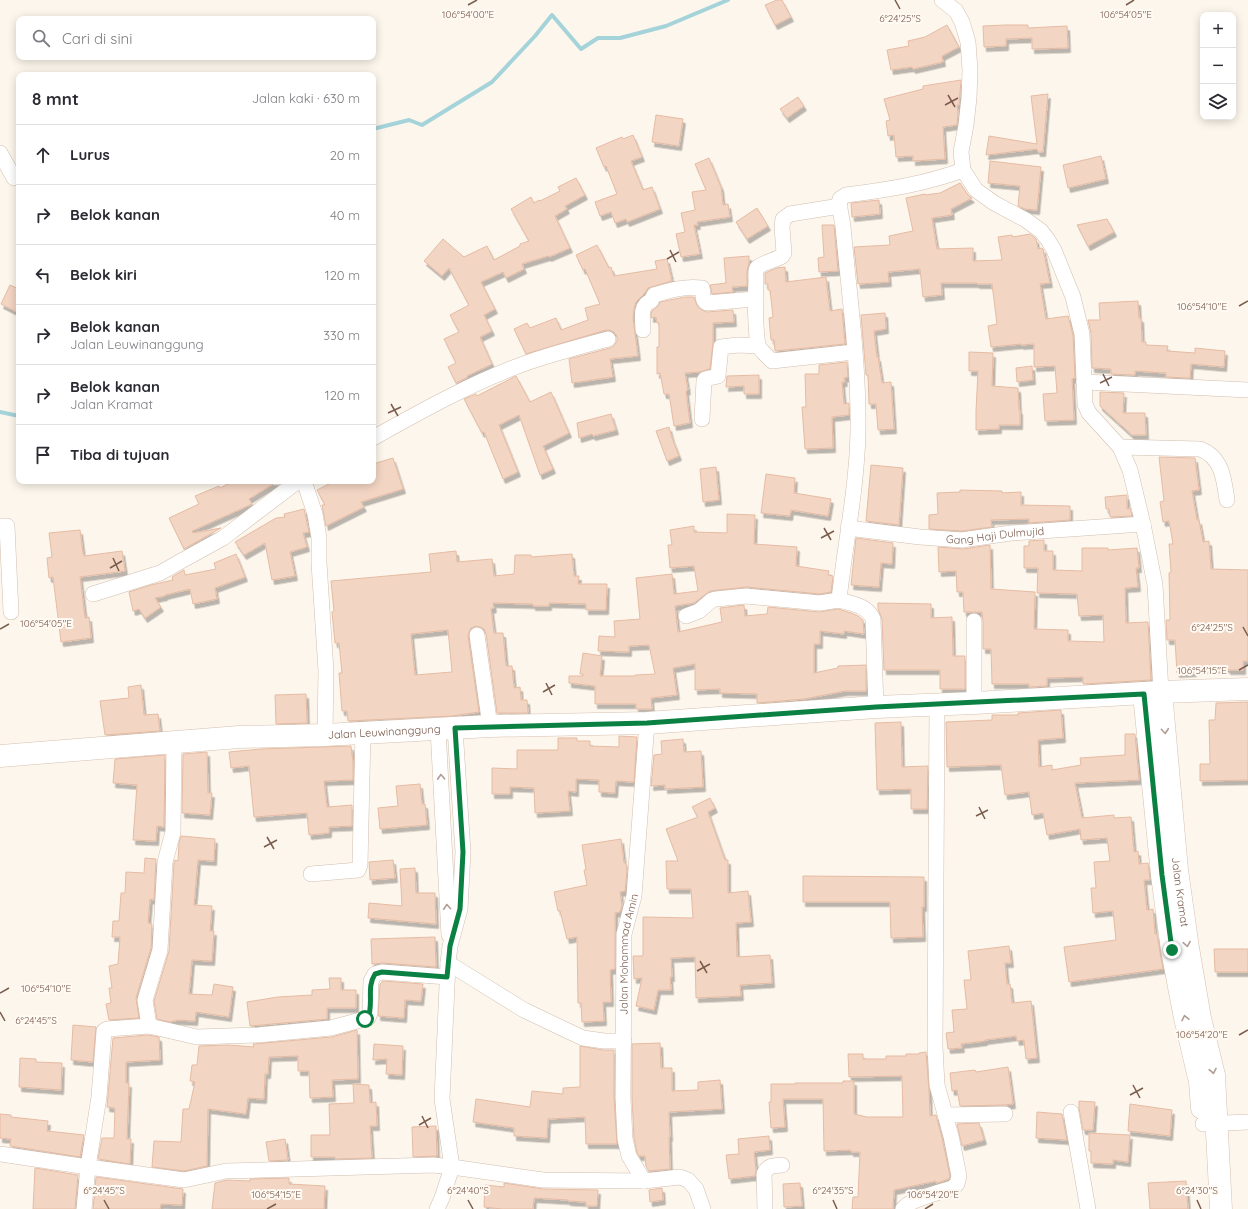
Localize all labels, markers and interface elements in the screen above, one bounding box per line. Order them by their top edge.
text: 106°54'00"E [442,8,495,21]
text: 106°54'05"E [1100,8,1152,21]
text: 6°24'25"S [879,12,921,25]
map controls [1200,12,1236,120]
button: + [1200,12,1236,48]
search box [16,16,376,60]
icon: search [30,27,52,49]
text: Cari di sini [62,29,133,48]
button: − [1200,48,1236,84]
button: layers [1200,84,1236,120]
text: 8 mnt [32,88,79,109]
text: Jalan kaki · 630 m [252,90,360,106]
icon: ahead [32,144,54,166]
text: Lurus [70,145,110,164]
text: 20 m [330,147,360,163]
icon: right [32,204,54,226]
text: Belok kanan [70,205,160,224]
text: 40 m [330,207,360,223]
icon: left [32,264,54,286]
text: Belok kiri [70,265,137,284]
text: 120 m [325,267,360,283]
text: 106°54'10"E [1177,300,1227,313]
text: Belok kanan [70,317,160,336]
icon: right [32,324,54,346]
text: 330 m [323,327,360,343]
text: Jalan Leuwinanggung [70,336,204,352]
text: Belok kanan [70,377,160,396]
icon: right [32,384,54,406]
text: 120 m [325,387,360,403]
text: Jalan Kramat [70,396,153,412]
icon: arrive [32,444,54,466]
text: Tiba di tujuan [70,445,169,464]
street label: Gang Haji Dulmujid [946,524,1045,547]
text: 106°54'05"E [20,617,72,630]
text: 6°24'25"S [1191,621,1233,634]
text: 106°54'15"E [1177,664,1227,677]
street label: Jalan Leuwinanggung [327,722,441,742]
one-way arrow [1160,728,1169,734]
one-way arrow [436,774,445,780]
street label: Jalan Kramat [1169,857,1192,928]
street label: Jalan Mohammad Amin [617,892,641,1015]
one-way arrow [443,904,452,910]
route end [1163,941,1181,959]
one-way arrow [1182,941,1191,947]
text: 106°54'10"E [21,982,71,995]
route start [356,1010,374,1028]
text: 6°24'45"S [15,1014,57,1027]
one-way arrow [1182,1015,1190,1021]
text: 106°54'20"E [1176,1028,1228,1041]
one-way arrow [1208,1068,1217,1074]
text: 6°24'45"S [83,1184,125,1197]
text: 6°24'40"S [447,1184,489,1197]
text: 6°24'35"S [812,1184,854,1197]
text: 6°24'30"S [1176,1184,1218,1197]
text: 106°54'15"E [251,1188,301,1201]
text: 106°54'20"E [907,1188,959,1201]

